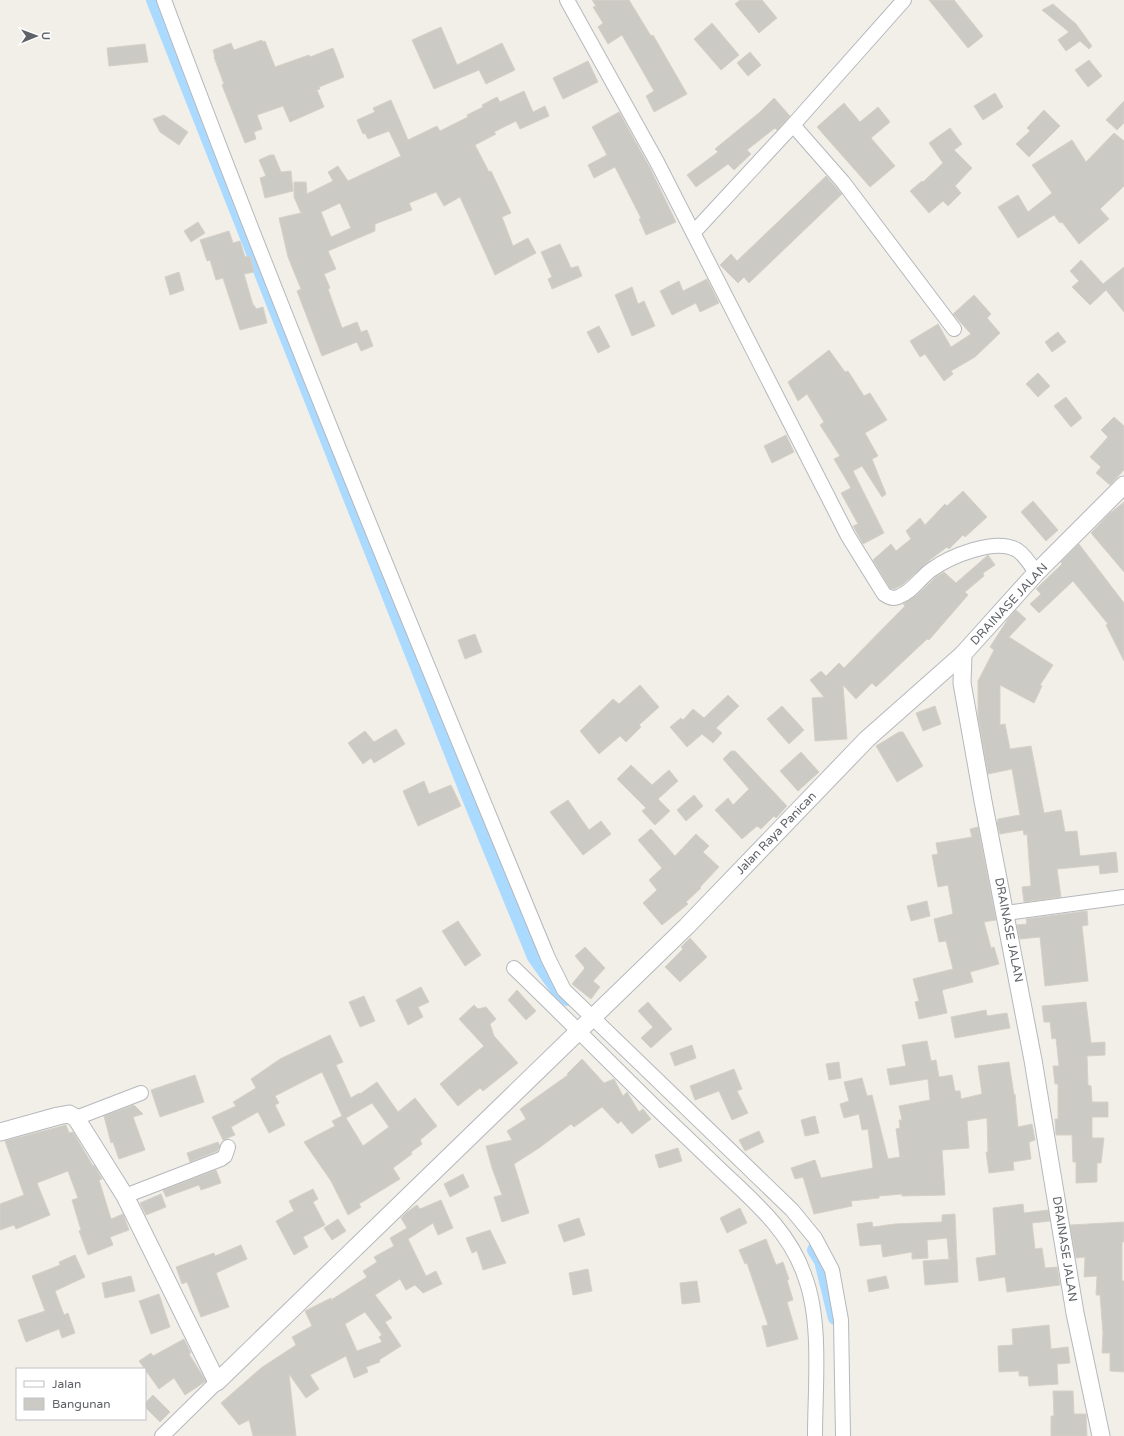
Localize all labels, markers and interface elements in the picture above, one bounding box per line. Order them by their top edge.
north arrow [16,16,56,56]
text: U [39,32,52,40]
street label: DRAINASE JALAN [968,560,1050,648]
street label: Jalan Raya Panican [733,789,819,877]
street label: DRAINASE JALAN [992,876,1026,984]
street label: DRAINASE JALAN [1050,1195,1080,1303]
legend [16,1368,146,1420]
text: Jalan [52,1377,81,1391]
text: Bangunan [52,1397,111,1411]

